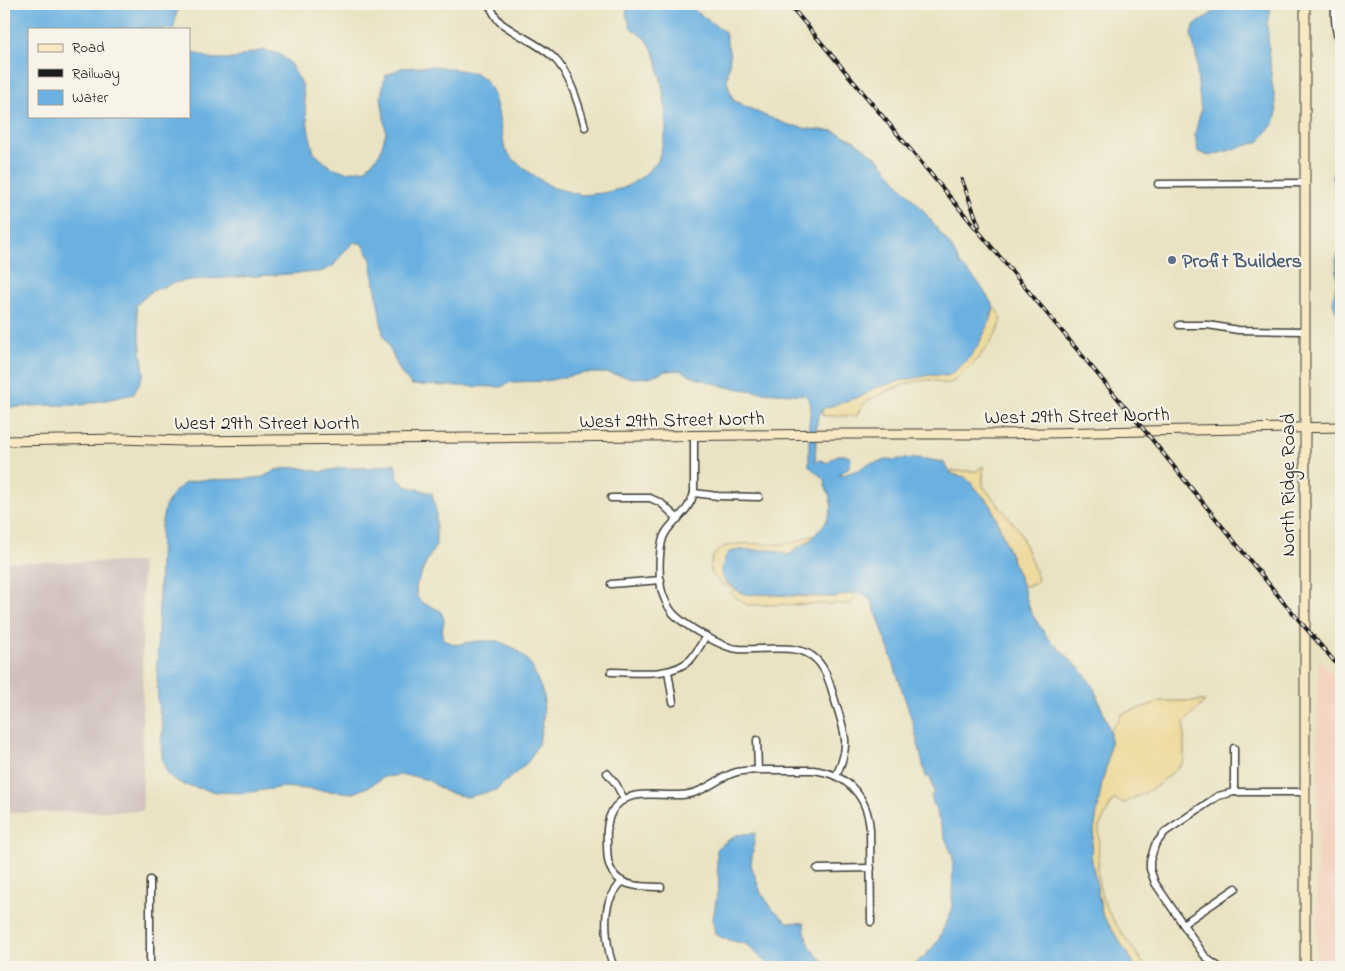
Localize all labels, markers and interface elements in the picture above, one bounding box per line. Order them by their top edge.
legend [28,28,190,118]
text: Road [72,37,105,59]
text: Railway [72,63,120,86]
text: Water [72,87,108,109]
place label: Profit Builders [1182,248,1302,277]
marker: Profit Builders [1166,254,1178,266]
street label: West 29th Street North [984,401,1170,434]
street label: West 29th Street North [579,405,765,438]
street label: West 29th Street North [174,410,360,439]
street label: North Ridge Road [1275,413,1305,557]

